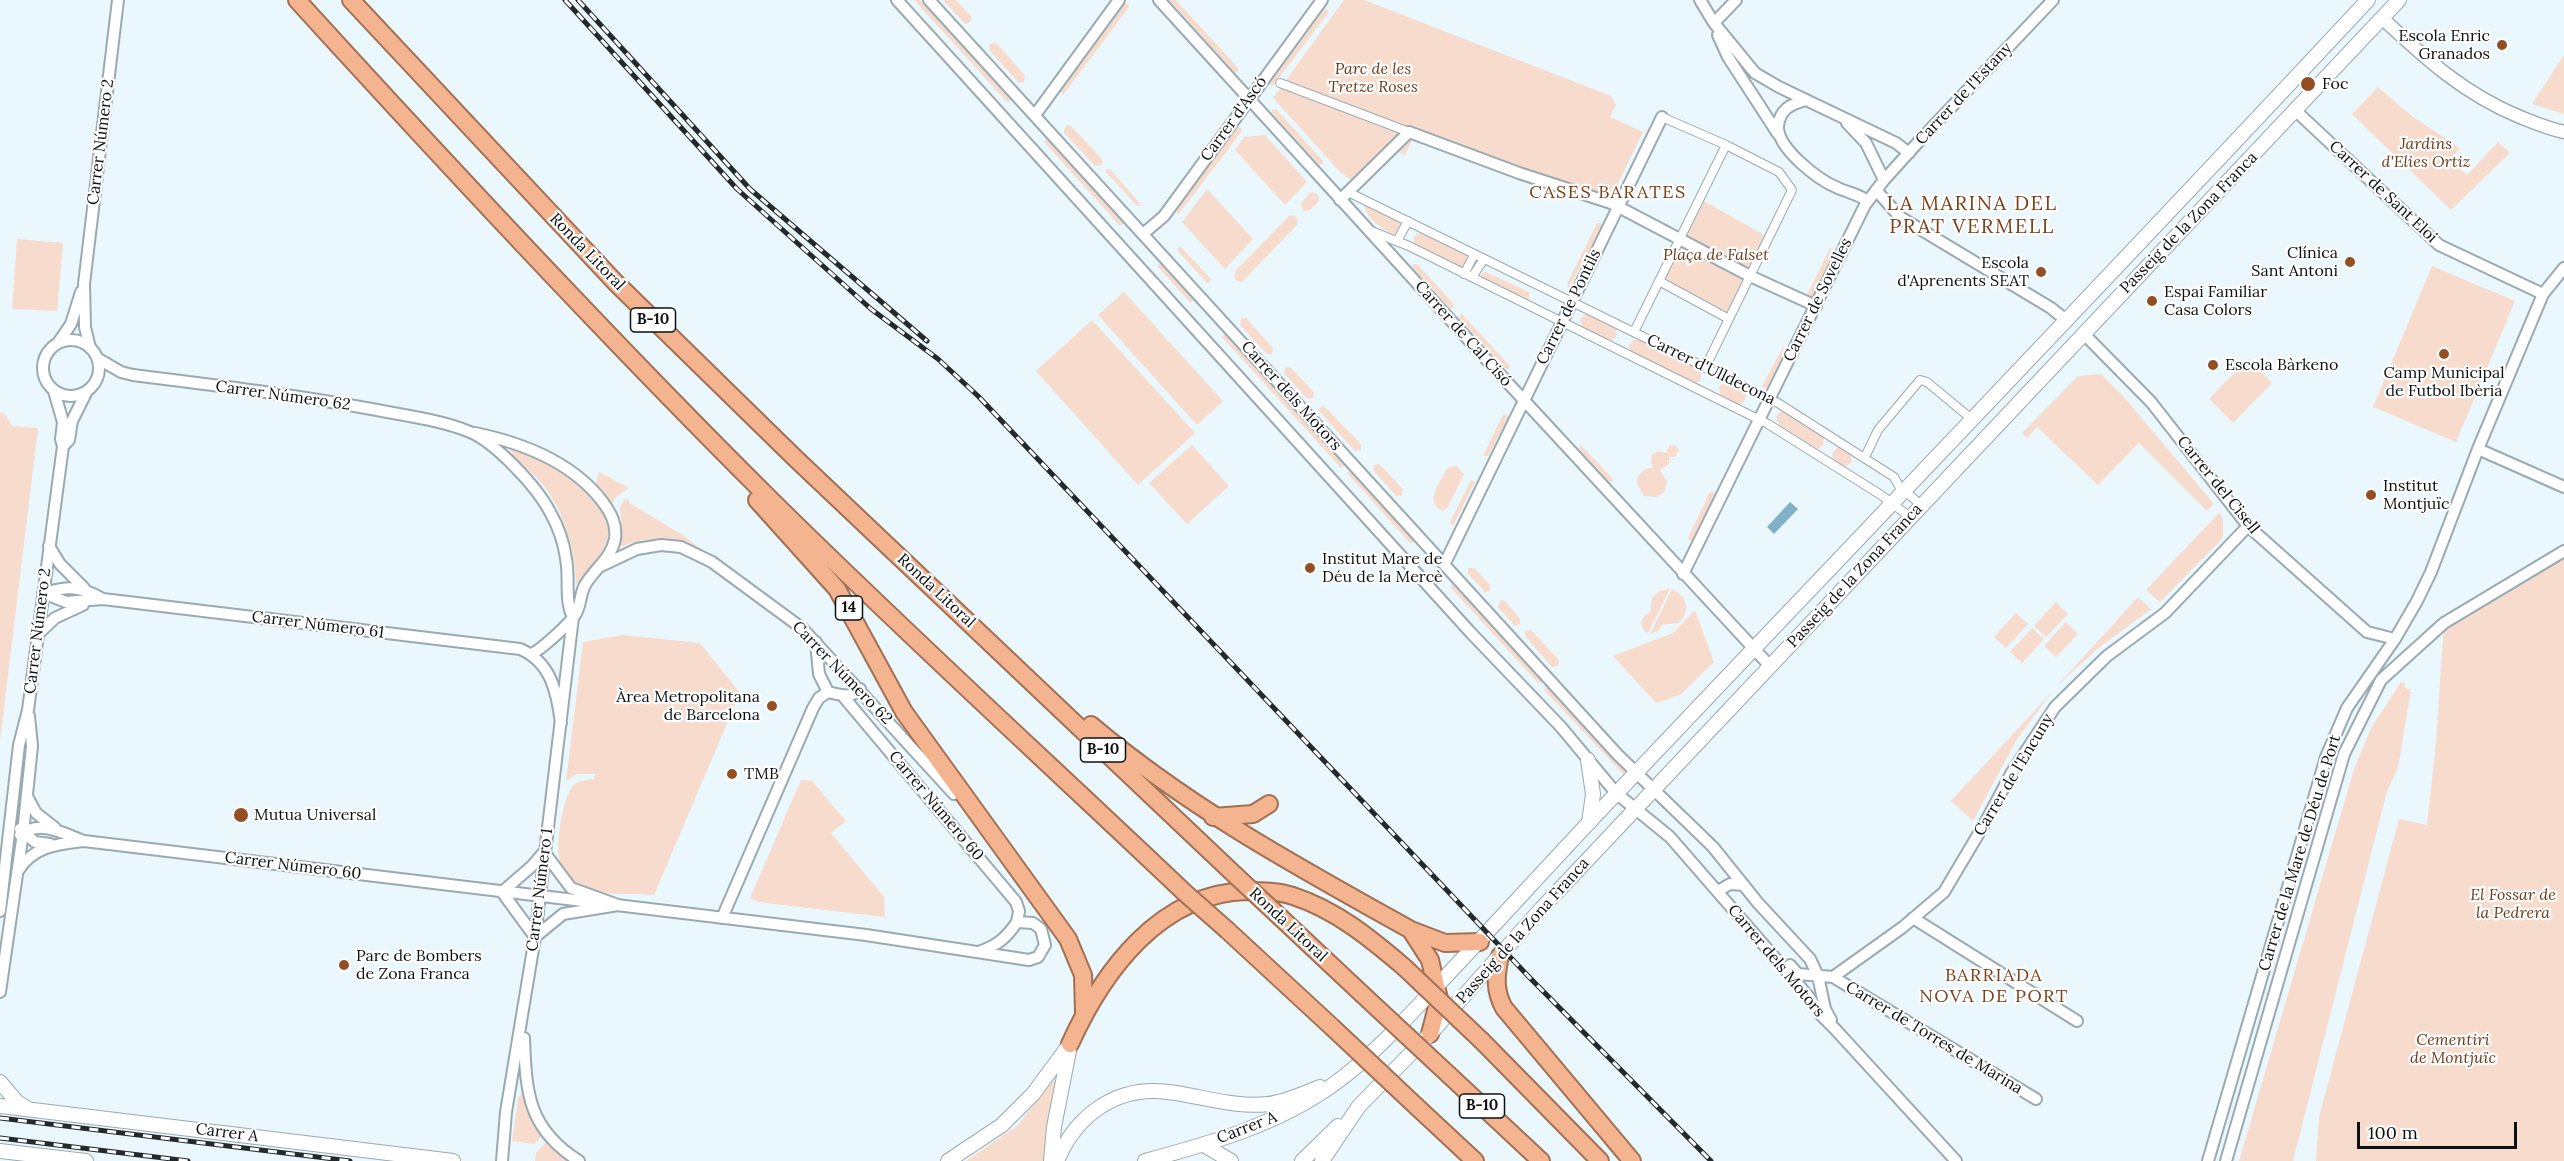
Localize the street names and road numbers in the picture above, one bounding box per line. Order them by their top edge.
street label: Carrer de l'Estany [1912,39,2016,149]
street label: Carrer d'Ascó [1197,73,1271,165]
street label: Carrer Número 2 [84,78,118,206]
street label: Carrer de Sant Eloi [2325,137,2441,247]
street label: Passeig de la Zona Franca [2116,148,2262,298]
street label: Ronda Litoral [545,209,629,295]
street label: Carrer de Sovelles [1780,235,1856,365]
street label: Carrer de Pontils [1533,246,1605,368]
street label: Carrer de Cal Cisó [1410,277,1516,391]
road number: B-10 [630,308,676,332]
street label: Carrer d'Ulldecona [1644,331,1778,409]
street label: Carrer dels Motors [1237,337,1345,455]
street label: Carrer Número 62 [214,377,352,415]
street label: Carrer del Cisell [2173,432,2263,538]
street label: Passeig de la Zona Franca [1783,500,1927,652]
street label: Ronda Litoral [893,550,979,632]
street label: Carrer Número 2 [21,567,55,695]
road number: 14 [836,596,862,620]
street label: Carrer Número 61 [251,607,385,643]
street label: Carrer Número 62 [788,617,896,729]
street label: Carrer de l'Encuny [1970,711,2058,839]
street label: Carrer de la Mare de Déu de Port [2255,732,2345,974]
road number: B-10 [1080,738,1126,762]
street label: Carrer Número 60 [885,747,987,865]
street label: Carrer Número 1 [523,827,557,953]
street label: Carrer Número 60 [224,848,362,884]
street label: Passeig de la Zona Franca [1452,854,1594,1008]
street label: Ronda Litoral [1245,884,1331,966]
street label: Carrer dels Motors [1723,901,1829,1021]
street label: Carrer de Torres de Marina [1842,977,2026,1099]
road number: B-10 [1460,1094,1504,1118]
street label: Carrer A [1214,1108,1280,1148]
street label: Carrer A [195,1120,259,1146]

